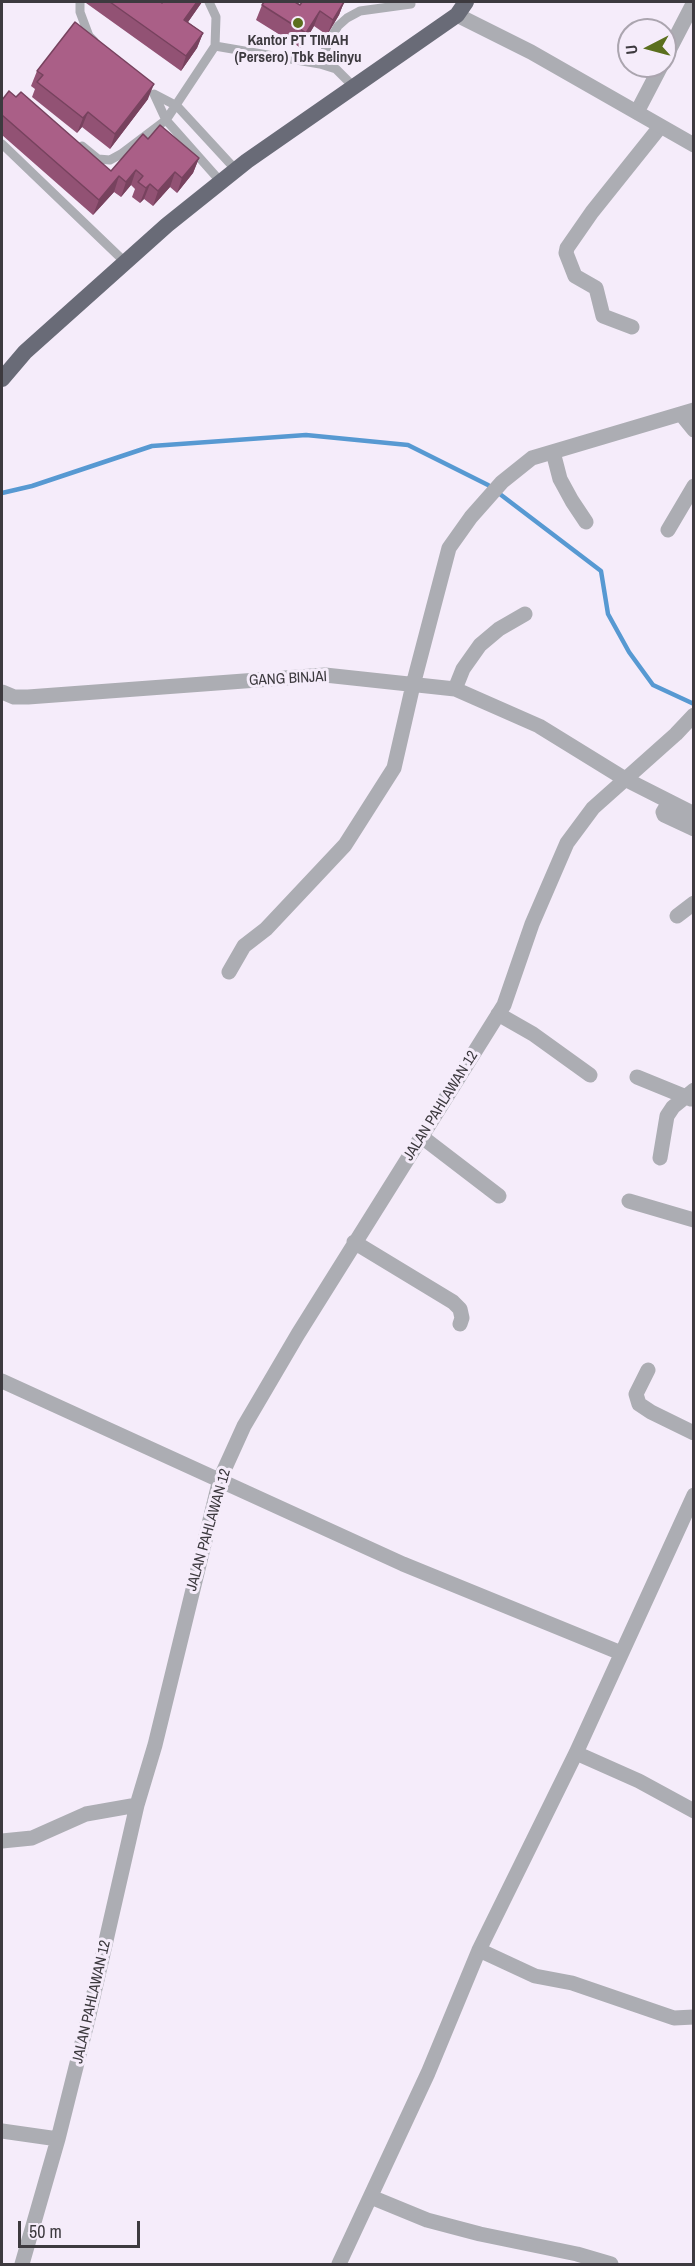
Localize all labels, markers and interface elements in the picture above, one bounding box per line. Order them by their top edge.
marker: Kantor PT TIMAH (Persero) Tbk Belinyu [291,16,305,30]
north arrow [617,18,677,78]
place label: Kantor PT TIMAH (Persero) Tbk Belinyu [234,32,362,67]
text: U [620,44,643,56]
street label: GANG BINJAI [249,668,327,690]
street label: JALAN PAHLAWAN 12 [400,1048,482,1164]
street label: JALAN PAHLAWAN 12 [183,1467,235,1593]
street label: JALAN PAHLAWAN 12 [69,1939,115,2065]
scale bar [21,2209,142,2247]
text: 50 m [29,2219,62,2244]

